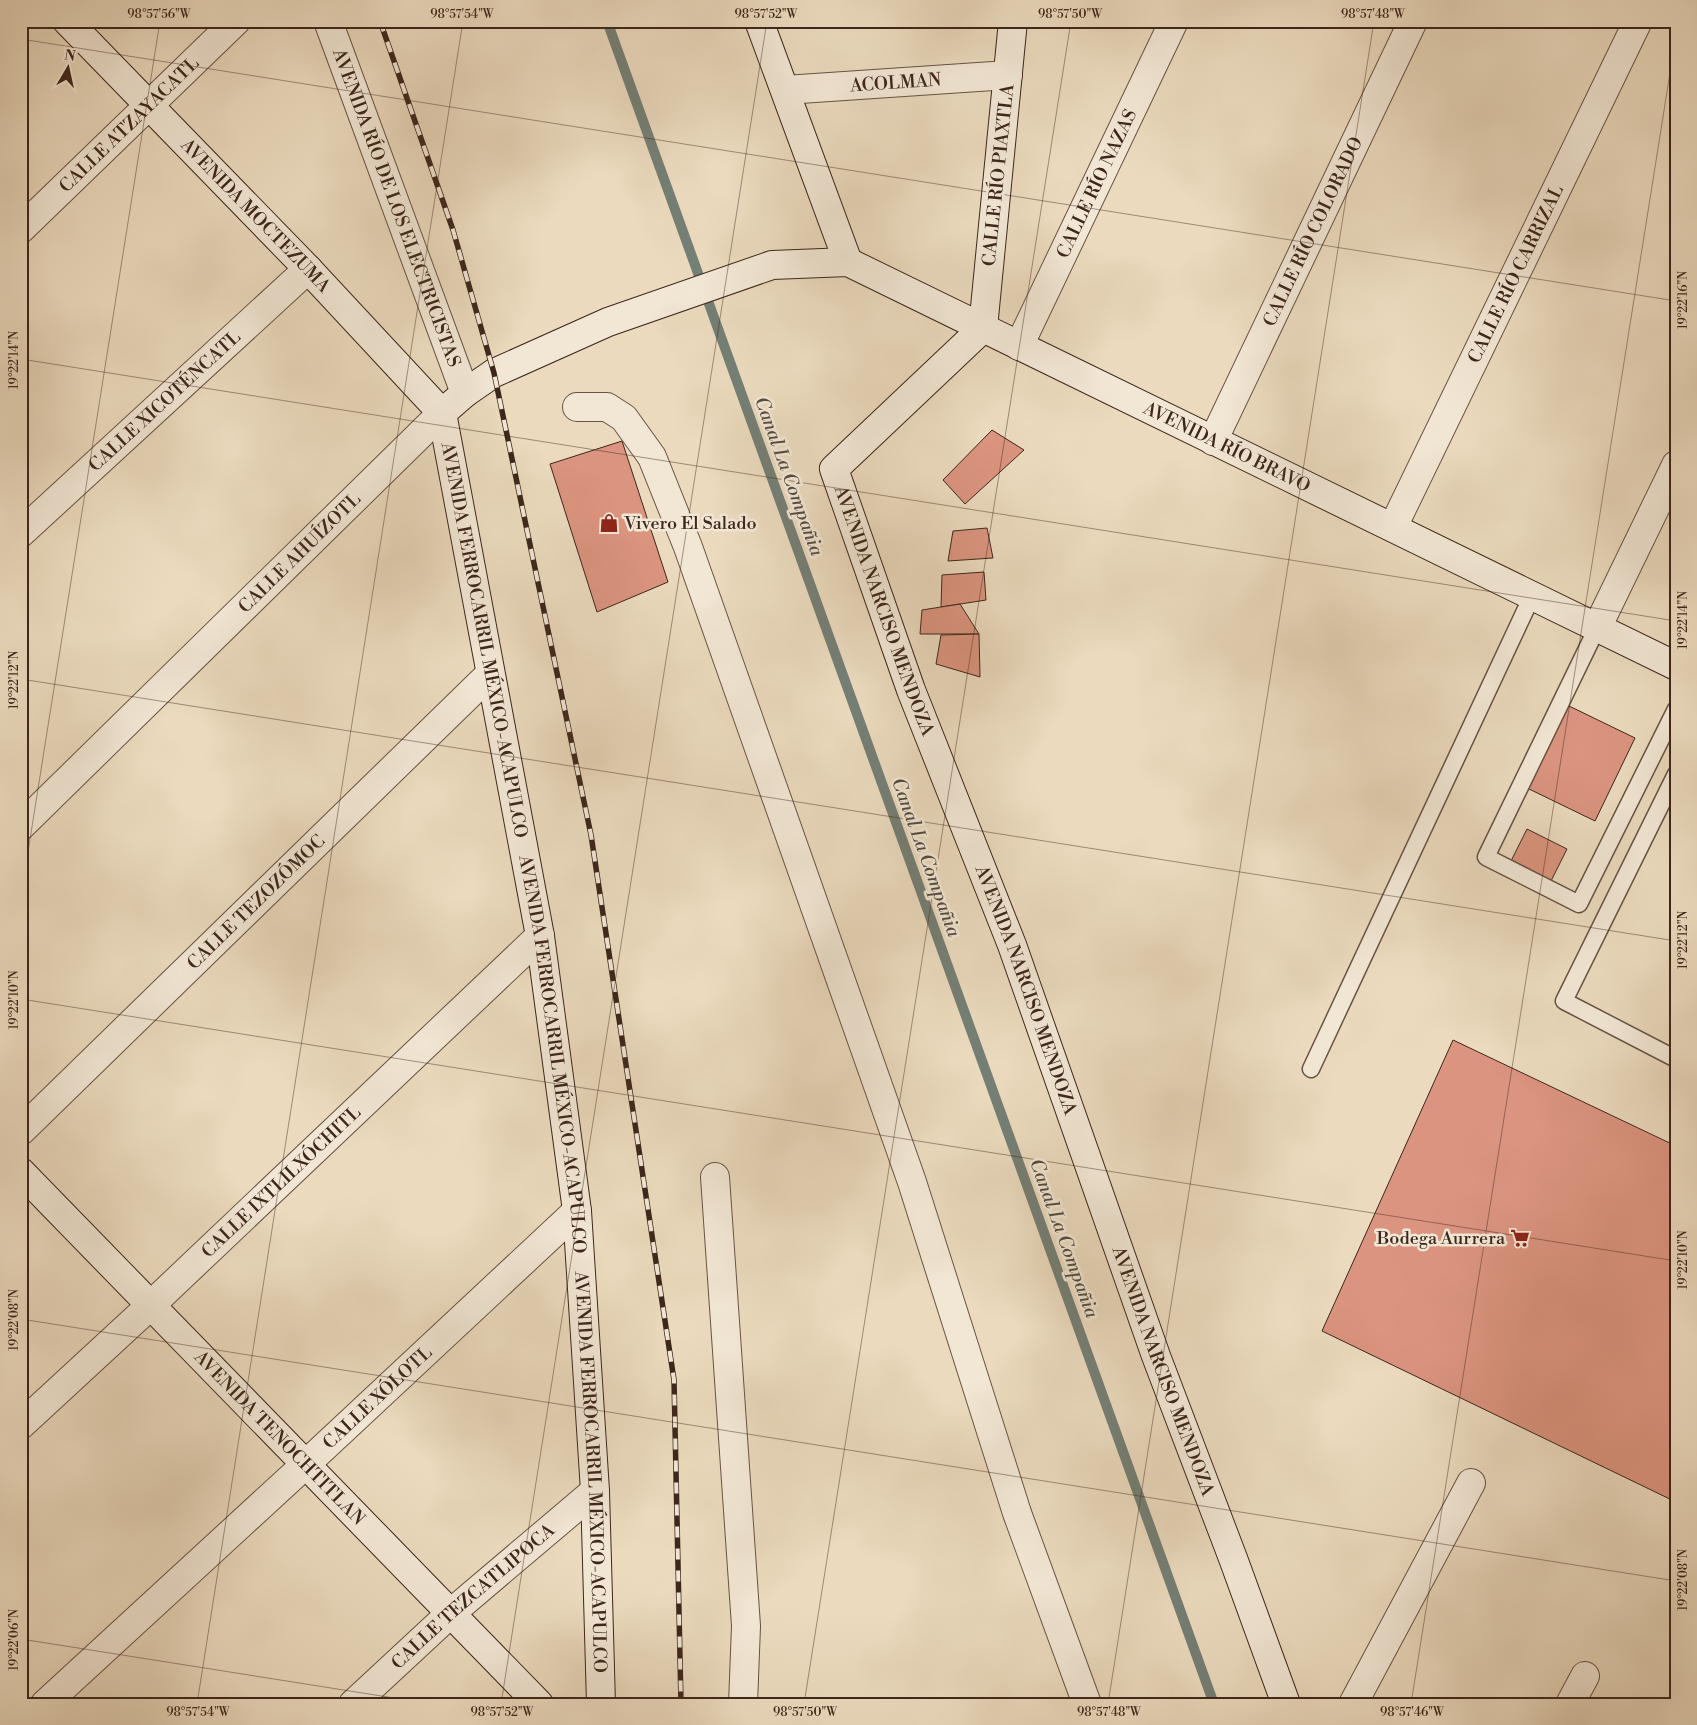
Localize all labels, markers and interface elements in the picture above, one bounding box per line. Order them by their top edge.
text: 98°57'56"W [127,7,192,22]
text: 98°57'54"W [430,7,495,22]
text: 98°57'52"W [735,7,799,22]
text: 98°57'50"W [1038,7,1103,22]
text: 98°57'48"W [1341,7,1406,22]
north arrow [42,42,92,92]
street label: AVENIDA RÍO DE LOS ELECTRICISTAS [327,45,465,370]
text: N [63,46,77,66]
street label: CALLE ATZAYACATL [54,52,204,198]
street label: ACOLMAN [848,68,943,98]
street label: CALLE RÍO PIAXTLA [977,82,1020,267]
street label: CALLE RÍO NAZAS [1052,105,1142,262]
street label: AVENIDA MOCTEZUMA [175,133,335,298]
street label: CALLE RÍO COLORADO [1258,133,1368,330]
street label: CALLE RÍO CARRIZAL [1463,181,1569,367]
text: 19°22'16"N [1676,271,1691,329]
street label: CALLE XICOTÉNCATL [84,326,246,477]
text: 19°22'14"N [7,331,22,389]
water label: Canal La Compañia [749,393,829,560]
street label: AVENIDA RÍO BRAVO [1139,396,1314,498]
street label: AVENIDA FERROCARRIL MÉXICO-ACAPULCO [436,439,532,840]
street label: AVENIDA NARCISO MENDOZA [828,482,939,740]
street label: CALLE AHUÍZOTL [234,488,366,618]
shop icon: Vivero El Salado [598,512,620,534]
place label: Vivero El Salado [623,512,757,535]
text: 19°22'14"N [1676,591,1691,649]
text: 19°22'12"N [7,651,22,709]
water label: Canal La Compañia [886,774,966,941]
street label: CALLE TEZOZÓMOC [182,830,330,975]
street label: AVENIDA FERROCARRIL MÉXICO-ACAPULCO [513,852,591,1254]
street label: AVENIDA NARCISO MENDOZA [969,861,1082,1119]
text: 19°22'12"N [1676,911,1691,969]
text: 19°22'10"N [7,970,22,1030]
street label: CALLE IXTLILXÓCHITL [197,1101,366,1263]
water label: Canal La Compañia [1024,1155,1104,1322]
place label: Bodega Aurrera [1376,1227,1506,1250]
supermarket icon: Bodega Aurrera [1509,1227,1531,1249]
text: 19°22'10"N [1676,1230,1691,1290]
street label: AVENIDA NARCISO MENDOZA [1106,1243,1219,1500]
street label: AVENIDA FERROCARRIL MÉXICO-ACAPULCO [569,1269,611,1673]
text: 19°22'08"N [7,1289,22,1351]
street label: CALLE XÓLOTL [318,1341,437,1454]
street label: AVENIDA TENOCHTITLAN [189,1345,370,1531]
street label: CALLE TEZCATLIPOCA [387,1519,560,1675]
text: 19°22'08"N [1676,1549,1691,1611]
text: 19°22'06"N [7,1609,22,1671]
text: 98°57'54"W [166,1705,231,1720]
text: 98°57'52"W [471,1705,535,1720]
text: 98°57'50"W [773,1705,838,1720]
text: 98°57'48"W [1077,1705,1142,1720]
text: 98°57'46"W [1380,1705,1445,1720]

